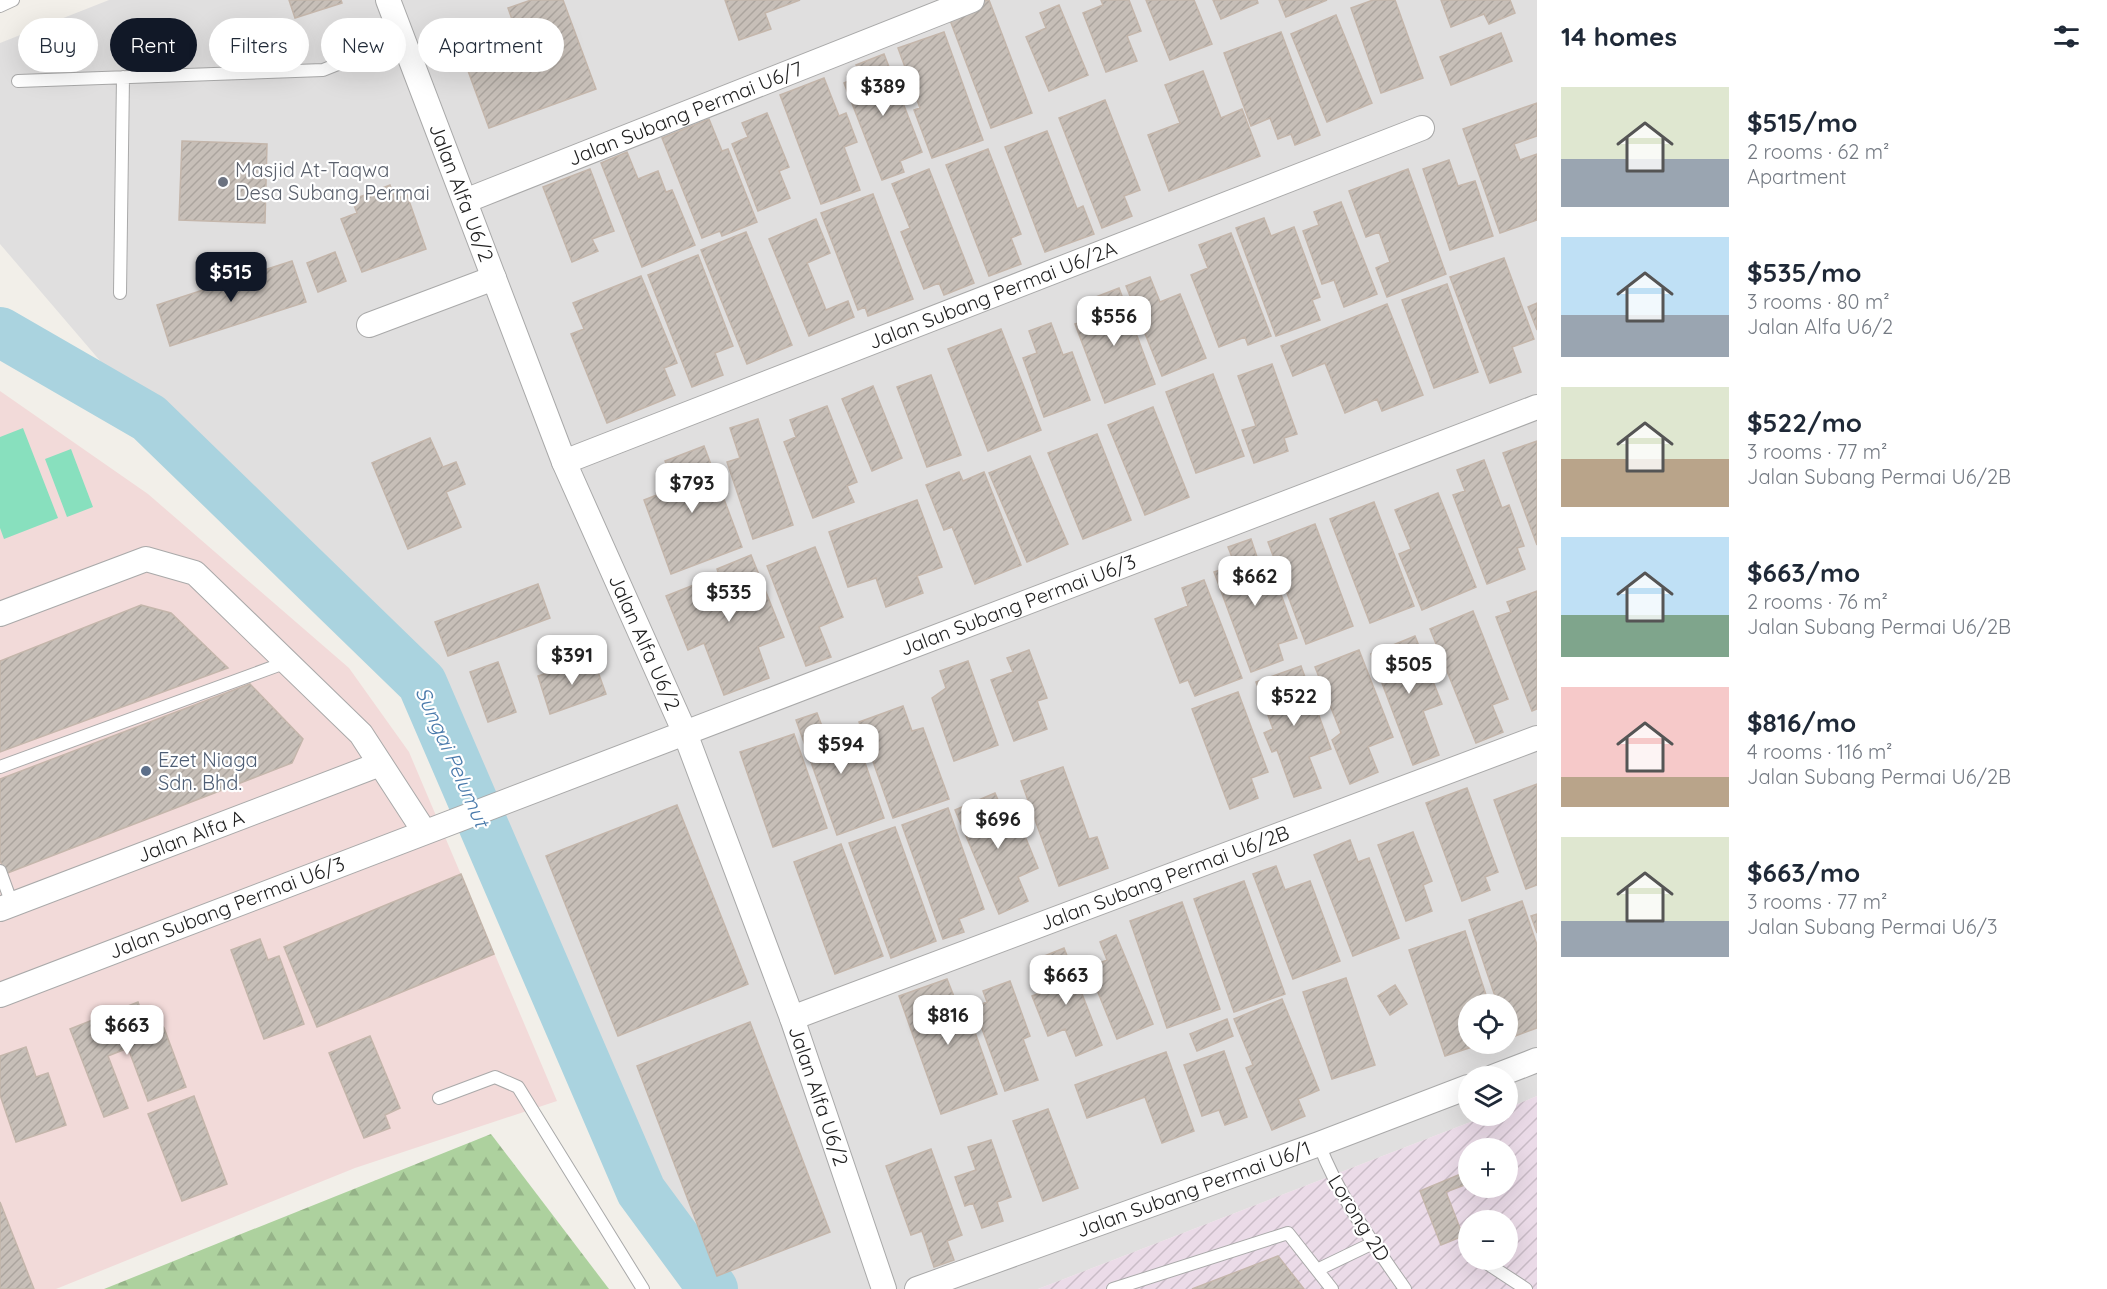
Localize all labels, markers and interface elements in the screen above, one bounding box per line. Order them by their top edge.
chip: Buy [18,18,98,72]
chip: Rent [110,18,197,72]
chip: Filters [209,18,309,72]
chip: New [321,18,406,72]
chip: Apartment [418,18,564,72]
text: 14 homes [1561,20,1677,53]
icon: filters [2050,20,2083,53]
street label: Jalan Subang Permai U6/7 [564,55,806,171]
pin: $389 [847,66,919,117]
text: $389 [861,73,906,98]
text: $515/mo [1747,106,1858,139]
icon: home [1609,111,1681,183]
street label: Jalan Alfa U6/2 [424,120,500,265]
text: 2 rooms · 62 m² [1747,139,1889,164]
place label: Masjid At-Taqwa Desa Subang Permai [235,157,430,205]
text: Apartment [1747,164,1847,189]
marker: Masjid At-Taqwa Desa Subang Permai [216,175,230,189]
street label: Jalan Subang Permai U6/2A [865,235,1120,354]
pin: $515 [195,252,267,303]
text: $535/mo [1747,256,1861,289]
text: $515 [210,259,252,284]
icon: home [1609,261,1681,333]
text: 3 rooms · 80 m² [1747,289,1890,314]
pin: $556 [1078,296,1150,347]
text: $556 [1091,303,1137,328]
text: Jalan Alfa U6/2 [1747,314,1893,339]
text: $522/mo [1747,406,1862,439]
icon: home [1609,411,1681,483]
text: 3 rooms · 77 m² [1747,439,1887,464]
pin: $793 [656,463,728,514]
text: Jalan Subang Permai U6/2B [1747,464,2011,489]
text: $793 [669,470,715,495]
street label: Jalan Subang Permai U6/3 [896,548,1139,661]
pin: $662 [1219,556,1291,607]
text: $663/mo [1747,556,1860,589]
icon: home [1609,561,1681,633]
text: $662 [1232,563,1278,588]
street label: Jalan Alfa U6/2 [604,570,686,714]
pin: $535 [693,572,765,623]
text: $535 [706,579,752,604]
text: 2 rooms · 76 m² [1747,589,1888,614]
text: Jalan Subang Permai U6/2B [1747,614,2011,639]
pin: $391 [536,635,608,686]
text: $391 [551,642,593,667]
pin: $505 [1373,644,1445,695]
text: $505 [1385,651,1433,676]
pin: $522 [1258,676,1330,727]
water label: Sungai Pelumut [410,682,497,833]
text: $522 [1271,683,1317,708]
text: $816/mo [1747,706,1856,739]
icon: home [1609,711,1681,783]
pin: $594 [805,724,877,775]
text: $594 [818,731,864,756]
text: 4 rooms · 116 m² [1747,739,1892,764]
place label: Ezet Niaga Sdn. Bhd. [158,747,258,795]
marker: Ezet Niaga Sdn. Bhd. [139,764,153,778]
text: Jalan Subang Permai U6/2B [1747,764,2011,789]
pin: $696 [962,799,1034,850]
street label: Jalan Alfa A [133,804,248,868]
text: $696 [975,806,1021,831]
street label: Jalan Subang Permai U6/2B [1036,819,1292,936]
street label: Jalan Subang Permai U6/3 [105,851,348,964]
text: $663/mo [1747,856,1860,889]
icon: home [1609,861,1681,933]
text: 3 rooms · 77 m² [1747,889,1887,914]
text: Jalan Subang Permai U6/3 [1747,914,1997,939]
pin: $663 [1030,955,1102,1006]
text: $663 [1044,962,1088,987]
map controls [1458,994,1518,1270]
button: locate [1458,994,1518,1054]
pin: $816 [912,995,984,1046]
text: $816 [927,1002,969,1027]
pin: $663 [91,1005,163,1056]
text: $663 [105,1012,149,1037]
street label: Jalan Alfa U6/2 [784,1023,854,1169]
button: layers [1458,1066,1518,1126]
street label: Jalan Subang Permai U6/1 [1073,1135,1314,1243]
button: + [1458,1138,1518,1198]
street label: Lorong 2D [1323,1170,1396,1266]
button: − [1458,1210,1518,1270]

